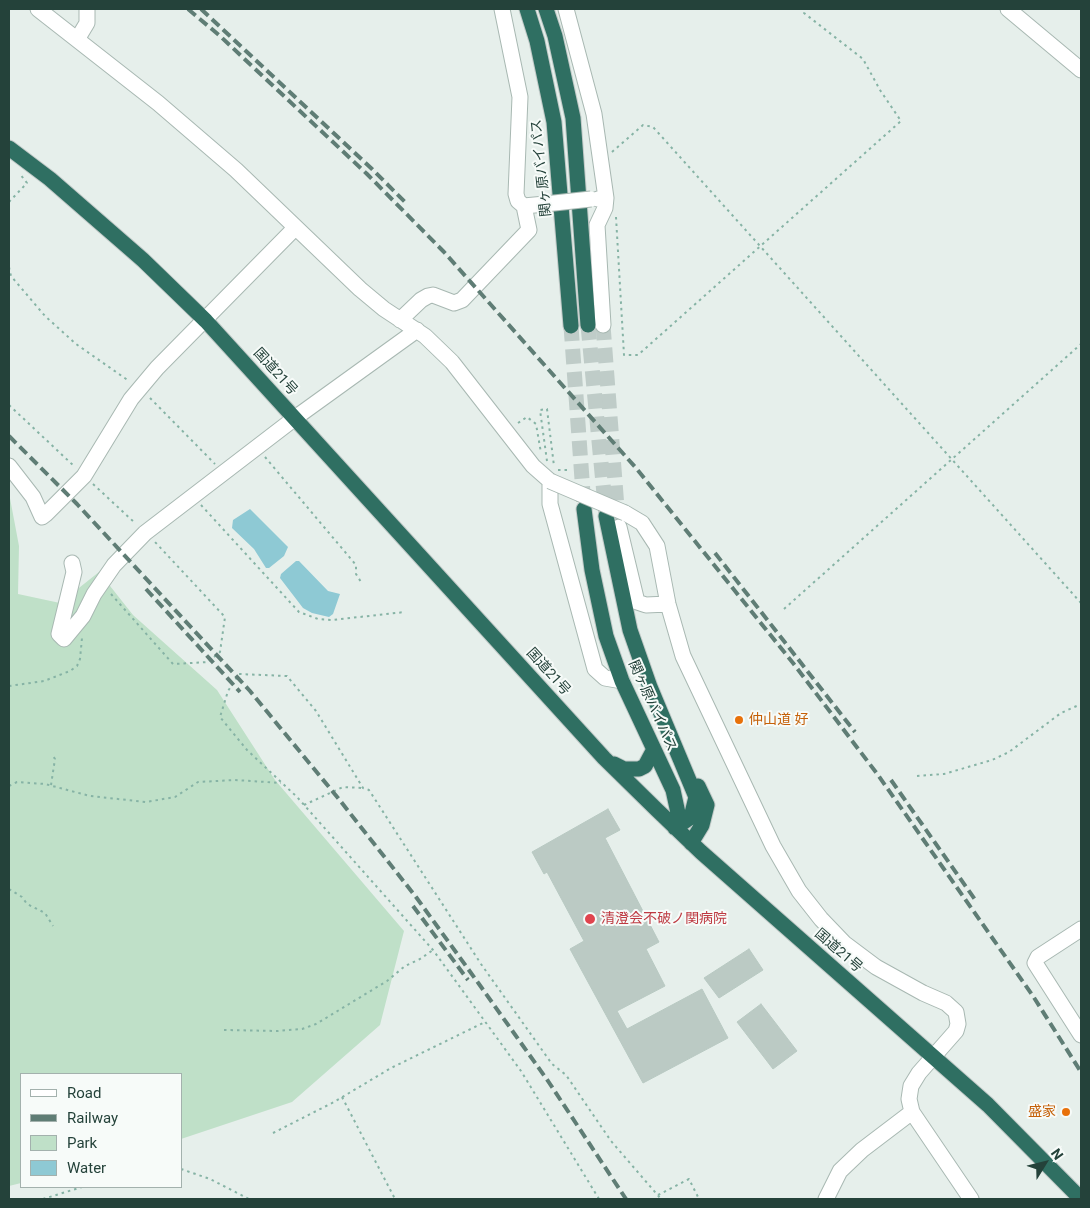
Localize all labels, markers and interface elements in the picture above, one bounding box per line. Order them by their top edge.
street label: 関ヶ原バイパス [529,118,555,218]
street label: 国道21号 [249,345,301,399]
street label: 国道21号 [522,645,574,699]
street label: 関ヶ原バイパス [624,658,680,754]
place label: 仲山道 好 [749,712,808,728]
marker: 仲山道 好 [733,714,745,726]
place label: 清澄会不破ノ関病院 [601,911,727,927]
marker: 清澄会不破ノ関病院 [583,912,597,926]
street label: 国道21号 [811,926,865,976]
legend [20,1073,182,1188]
text: Road [67,1084,101,1102]
place label: 盛家 [1028,1104,1056,1120]
marker: 盛家 [1060,1106,1072,1118]
text: Railway [67,1109,118,1127]
text: Park [67,1134,97,1152]
north arrow [1020,1138,1070,1188]
text: N [1048,1145,1067,1163]
text: Water [67,1159,106,1177]

